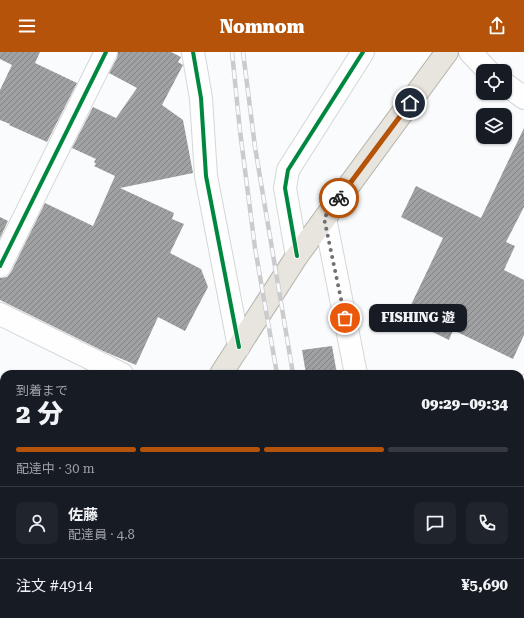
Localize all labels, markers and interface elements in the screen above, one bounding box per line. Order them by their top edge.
icon: menu [16,15,38,37]
icon: share [486,15,508,37]
text: Nomnom [220,16,304,37]
map controls [476,64,512,144]
button: locate [476,64,512,100]
pin [393,86,427,120]
icon: home [399,92,421,114]
button: layers [476,108,512,144]
courier [319,178,359,218]
icon: bike [328,187,350,209]
pin [328,301,362,335]
callout: FISHING 遊 [369,304,467,332]
icon: bag [334,307,356,329]
text: FISHING 遊 [381,310,455,325]
text: 到着まで [16,383,68,398]
text: 09:29–09:34 [422,395,508,413]
text: 2 分 [16,399,63,429]
text: 配達中 · 30 m [16,461,95,476]
button: person [16,502,58,544]
button: chat [414,502,456,544]
button: phone [466,502,508,544]
text: 佐藤 [68,506,98,524]
text: 配達員 · 4.8 [68,527,135,542]
text: ¥5,690 [461,576,508,594]
text: 注文 #4914 [16,577,93,595]

